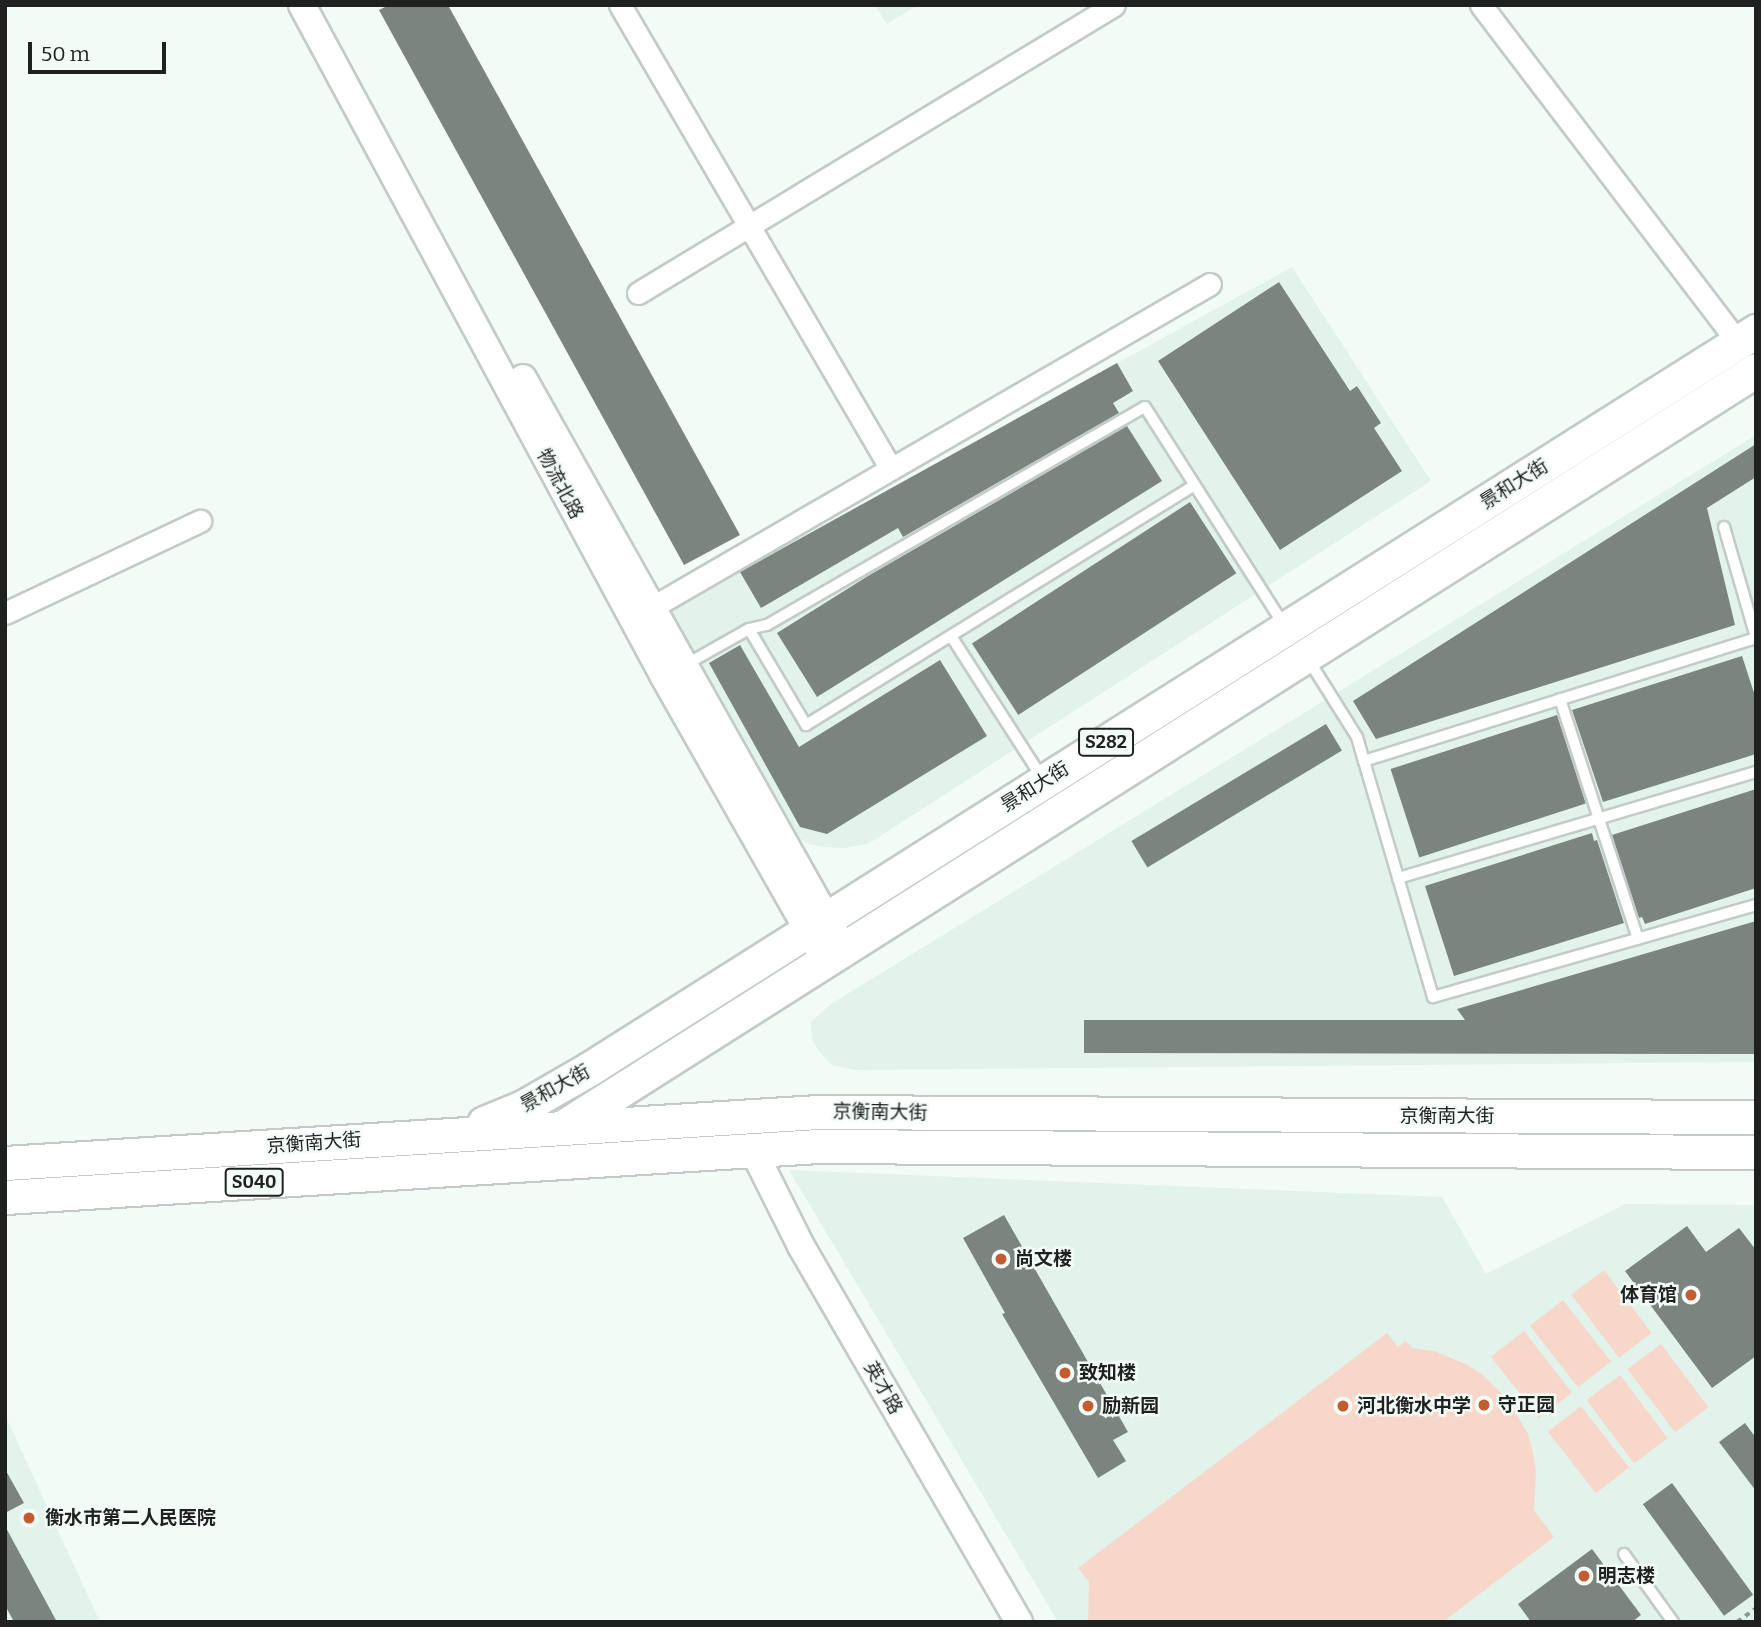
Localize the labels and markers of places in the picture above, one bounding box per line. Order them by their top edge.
place label: 尚文楼 [1015,1248,1072,1270]
marker: 尚文楼 [993,1251,1009,1267]
place label: 体育馆 [1620,1284,1677,1306]
marker: 体育馆 [1683,1287,1699,1303]
place label: 致知楼 [1079,1362,1136,1384]
marker: 致知楼 [1057,1365,1073,1381]
place label: 守正园 [1498,1394,1555,1416]
place label: 励新园 [1102,1395,1159,1417]
place label: 河北衡水中学 [1357,1395,1471,1417]
marker: 守正园 [1476,1397,1492,1413]
marker: 励新园 [1080,1398,1096,1414]
marker: 河北衡水中学 [1335,1398,1351,1414]
place label: 衡水市第二人民医院 [45,1507,216,1529]
marker: 衡水市第二人民医院 [19,1508,39,1528]
place label: 明志楼 [1598,1565,1655,1587]
marker: 明志楼 [1576,1568,1592,1584]

